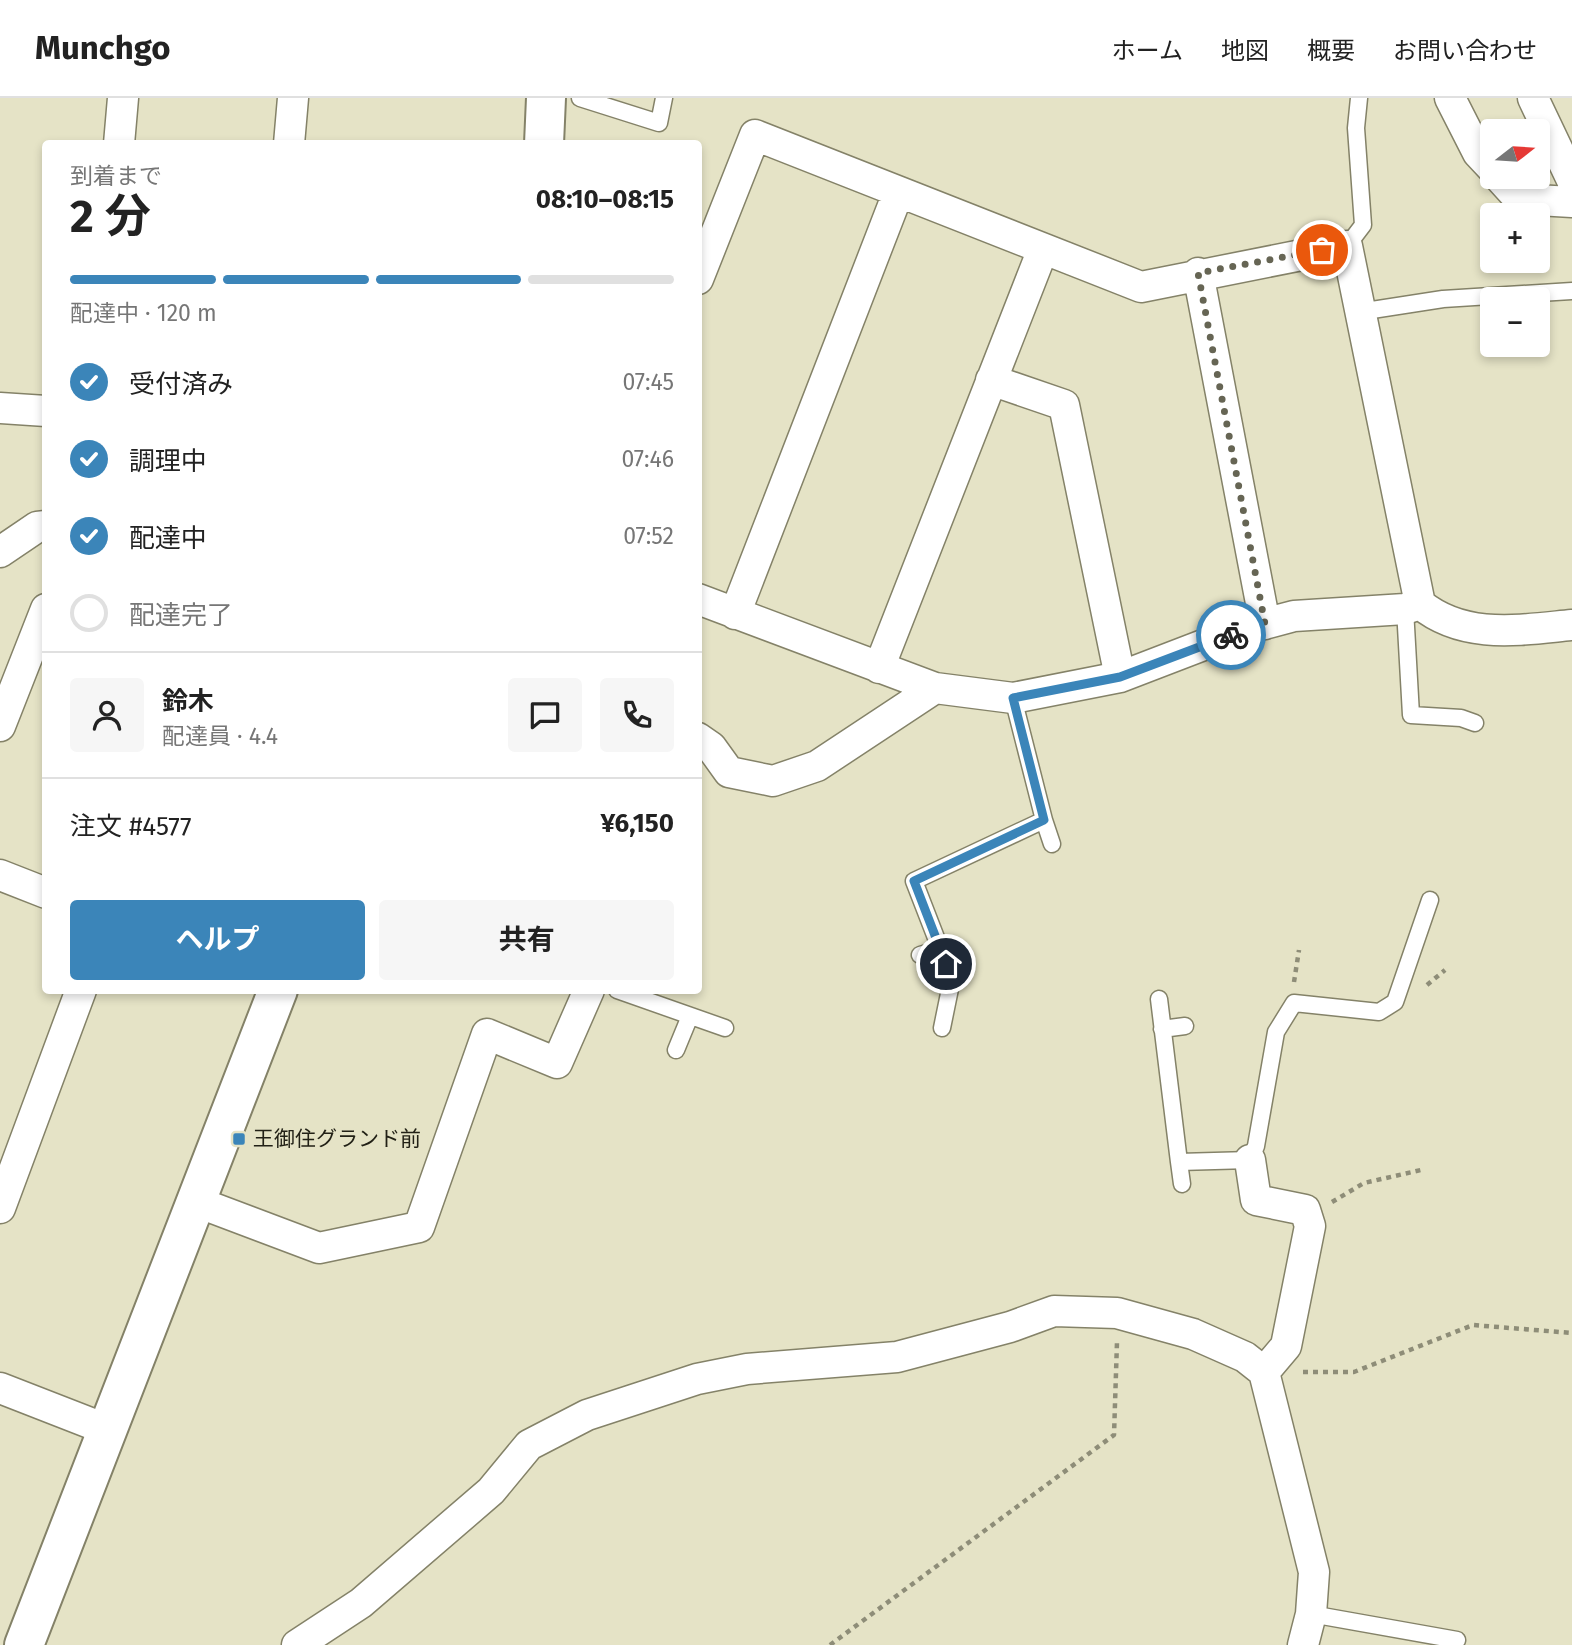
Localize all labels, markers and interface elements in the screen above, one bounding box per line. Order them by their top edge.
text: Munchgo [35,28,170,68]
text: ホーム [1112,37,1183,65]
text: 地図 [1221,37,1269,65]
text: 概要 [1307,37,1355,65]
text: お問い合わせ [1393,37,1537,65]
north arrow [1480,119,1550,189]
map controls [1480,119,1550,357]
text: 到着まで [70,162,162,190]
text: 08:10–08:15 [536,184,674,215]
text: 2 分 [70,189,151,244]
button: + [1480,203,1550,273]
pin [1292,220,1352,280]
icon: bag [1303,231,1341,269]
button: − [1480,287,1550,357]
text: 配達中 · 120 m [70,299,217,327]
icon: check [70,363,108,401]
text: 07:45 [622,368,674,396]
text: 受付済み [129,369,233,400]
icon: check [70,440,108,478]
text: 07:46 [622,445,674,473]
text: 調理中 [129,446,207,477]
icon: check [70,517,108,555]
text: 07:52 [623,522,674,550]
text: 配達中 [129,523,207,554]
text: 配達完了 [129,600,233,631]
courier [1196,600,1266,670]
icon: bike [1212,616,1250,654]
button: person [70,678,144,752]
button: chat [508,678,582,752]
button: phone [600,678,674,752]
text: 鈴木 [162,686,214,717]
text: 配達員 · 4.4 [162,722,278,750]
text: ¥6,150 [600,808,674,839]
text: 注文 #4577 [70,811,191,842]
button: ヘルプ [70,900,365,980]
button: 共有 [379,900,674,980]
pin [916,934,976,994]
icon: home [927,945,965,983]
place label: 王御住グランド前 [253,1126,421,1152]
marker: 王御住グランド前 [231,1131,247,1147]

